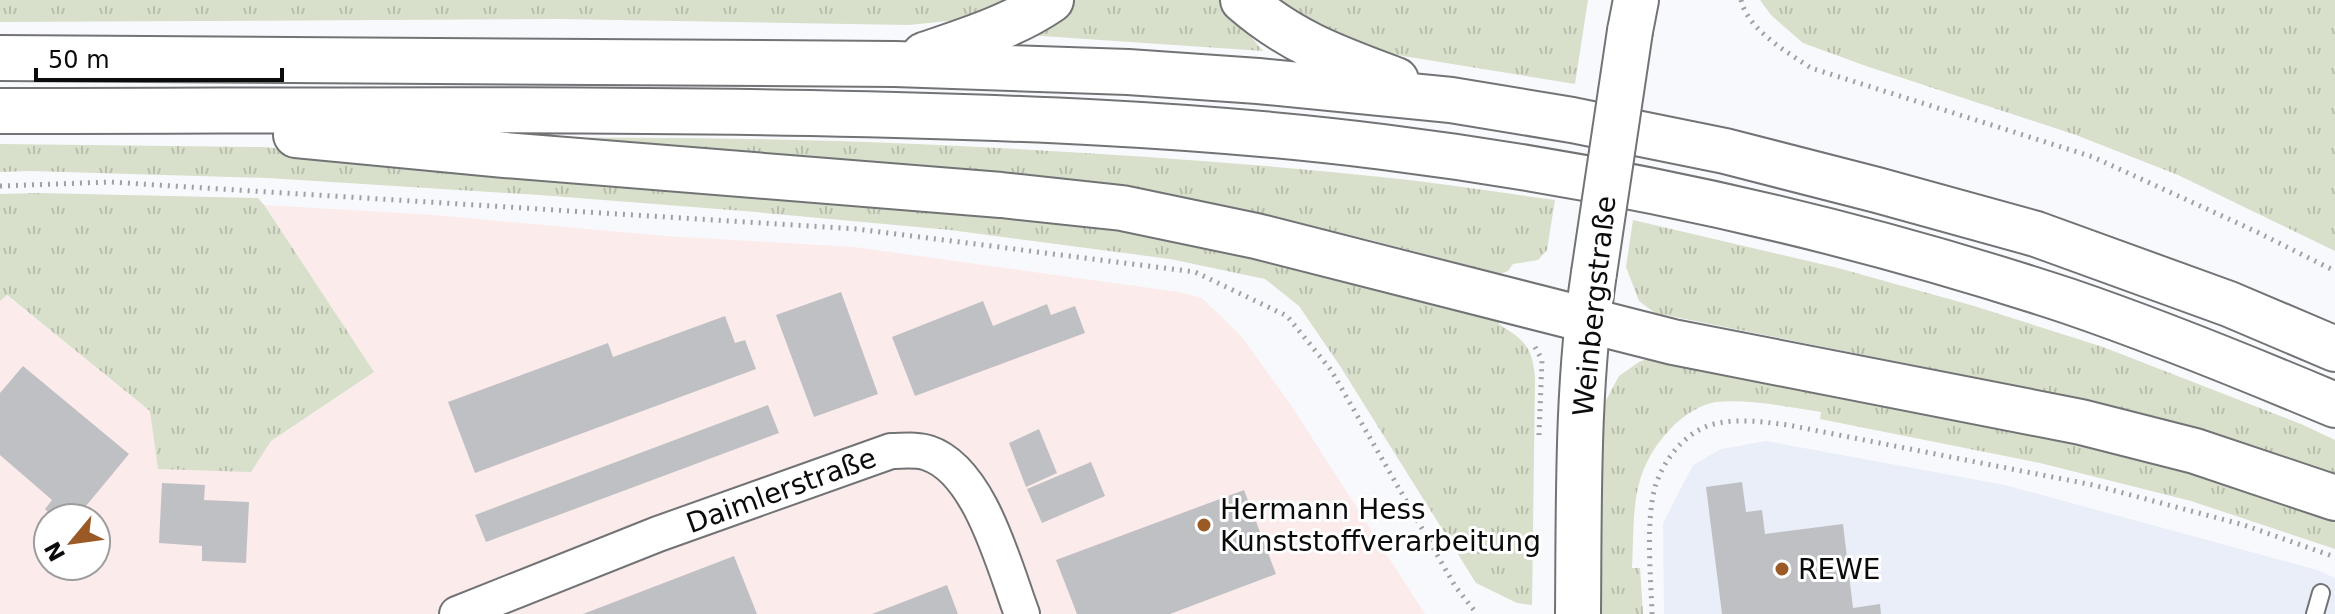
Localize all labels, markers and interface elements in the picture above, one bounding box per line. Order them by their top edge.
scale bar [36,32,282,82]
text: 50 m [48,46,110,74]
street label: Weinbergstraße [1567,194,1622,418]
street label: Daimlerstraße [682,441,880,540]
place label: Hermann Hess Kunststoffverarbeitung [1220,493,1541,558]
north arrow [32,502,112,582]
marker: Hermann Hess Kunststoffverarbeitung [1195,516,1213,534]
text: N [40,537,70,566]
place label: REWE [1798,553,1881,586]
marker: REWE [1773,560,1791,578]

